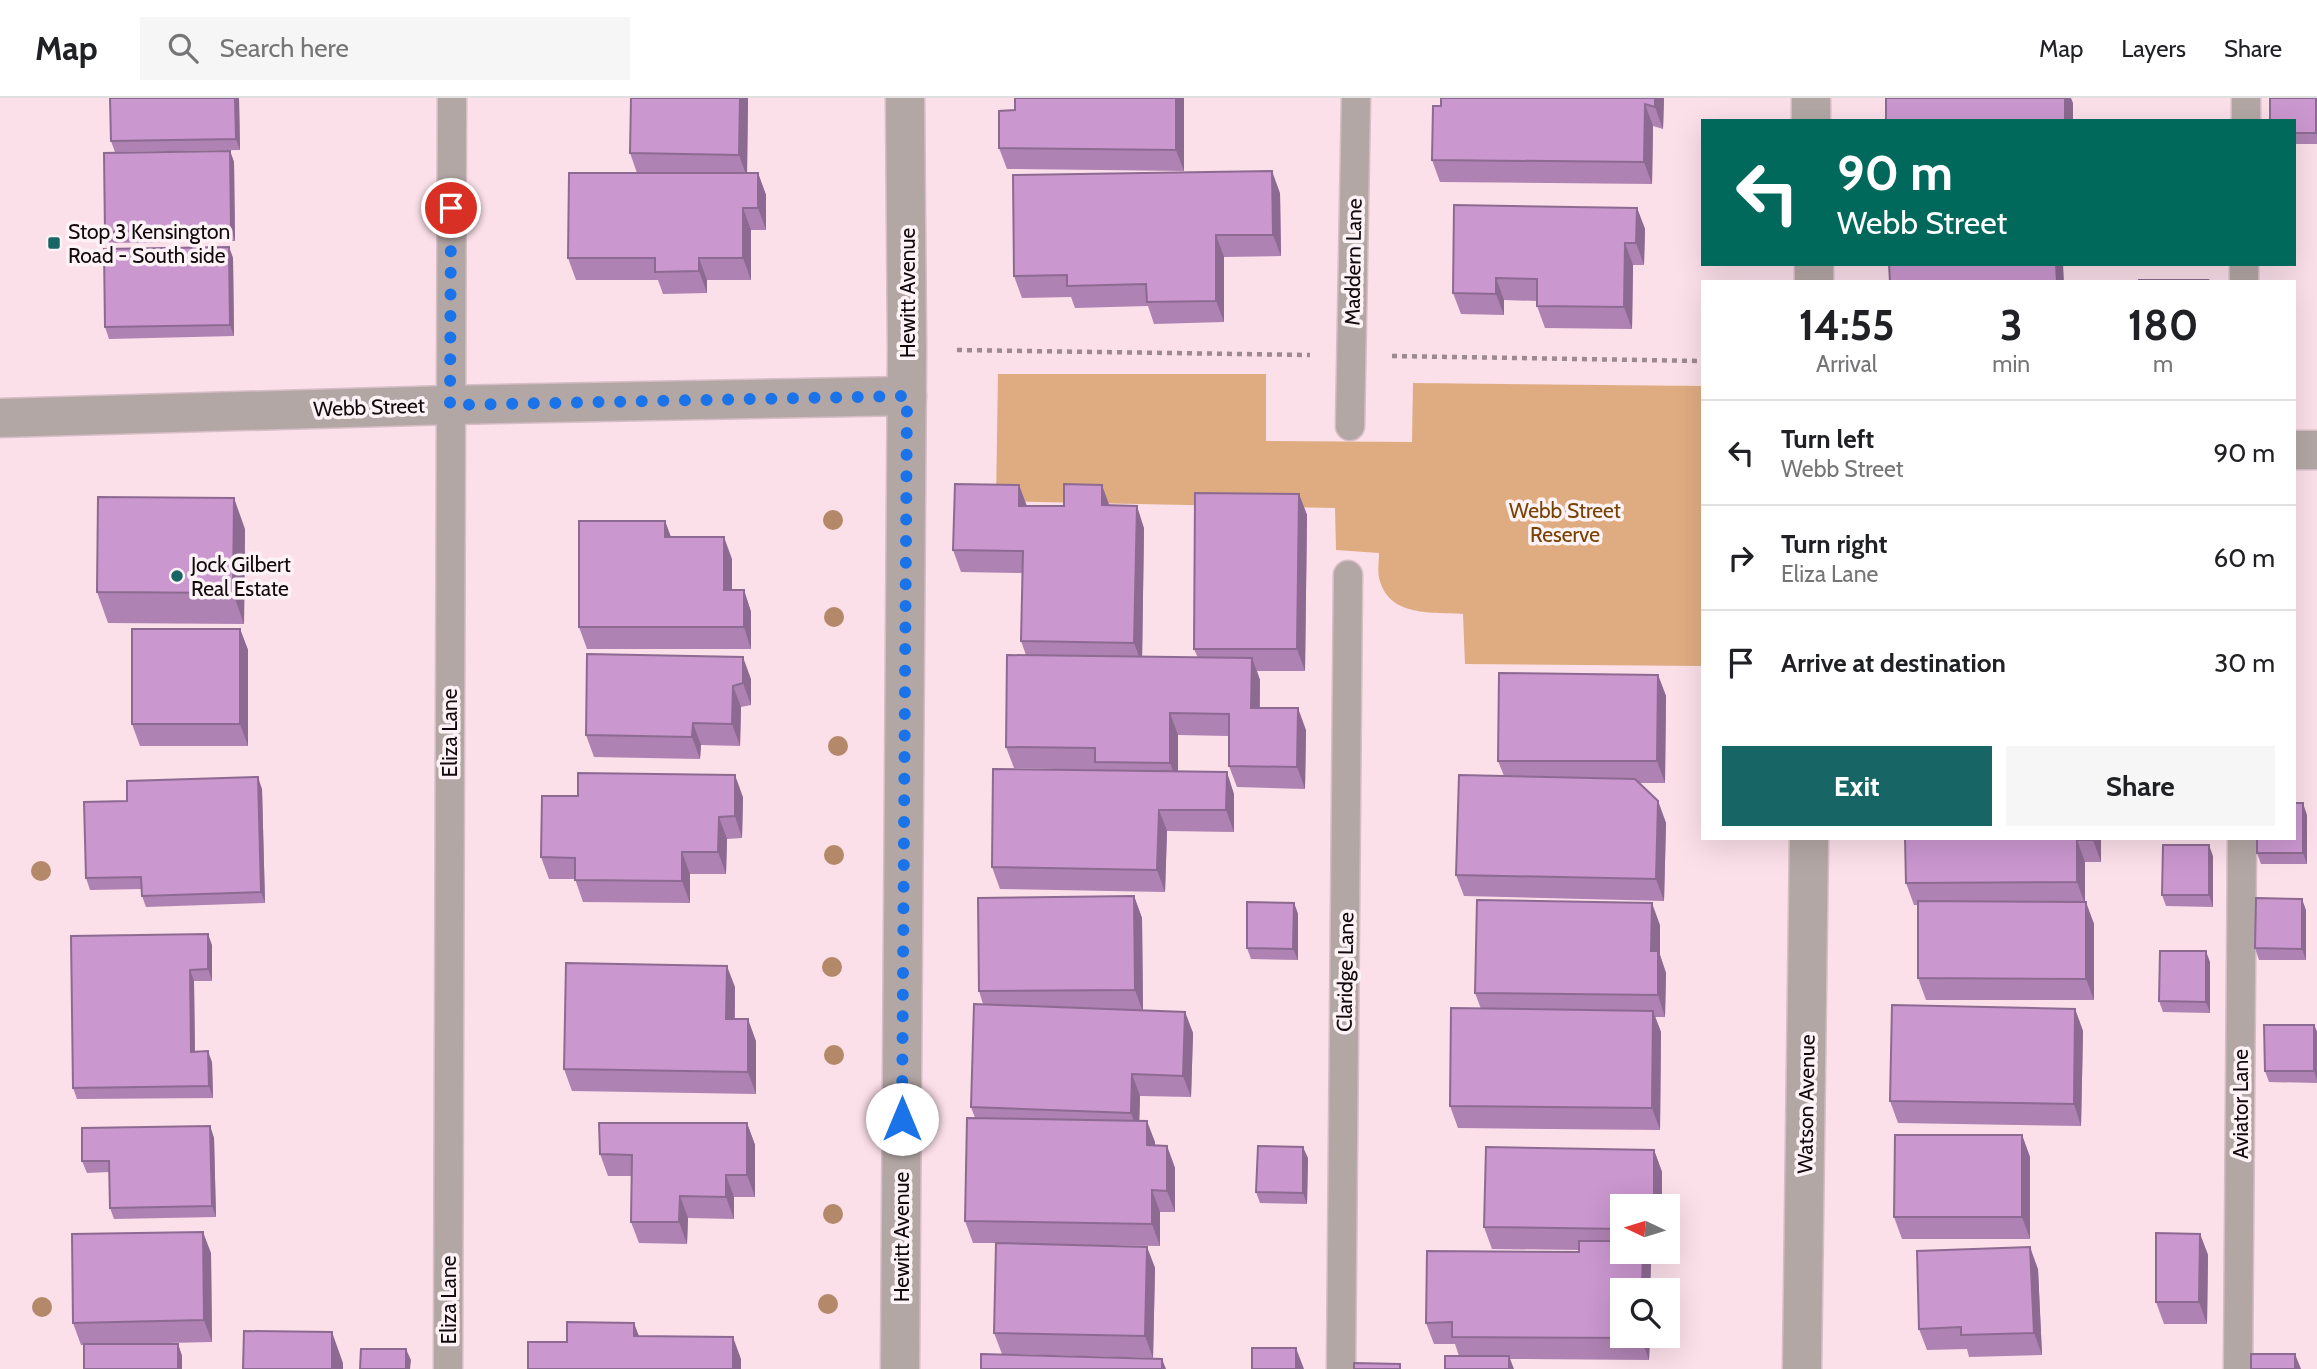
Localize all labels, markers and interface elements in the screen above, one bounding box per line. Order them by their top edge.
search box [140,17,630,80]
text: Map [35,28,98,68]
icon: search [164,29,202,67]
text: Search here [220,32,349,64]
text: Map [2039,34,2083,63]
text: Layers [2121,34,2186,63]
text: Share [2224,34,2282,63]
text: 90 m [1837,143,1953,202]
icon: left [1722,147,1813,238]
pin [421,178,481,238]
icon: arrive [432,189,470,227]
street label: Maddern Lane [1339,198,1367,326]
text: Webb Street [1837,203,2007,242]
place label: Stop 3 Kensington Road - South side [68,219,230,268]
street label: Hewitt Avenue [895,228,920,358]
marker: Stop 3 Kensington Road - South side [46,235,62,251]
text: 14:55 [1799,299,1895,351]
text: 3 [2000,299,2023,351]
text: 180 [2128,299,2198,351]
text: Arrival [1816,350,1877,378]
text: min [1992,350,2030,378]
text: m [2153,350,2173,378]
street label: Webb Street [313,393,425,421]
text: Turn left [1781,423,1874,455]
icon: left [1722,434,1760,472]
text: 90 m [2213,437,2275,469]
text: Webb Street [1781,455,1903,483]
park label: Webb Street Reserve [1509,498,1621,547]
text: Turn right [1781,528,1887,560]
icon: right [1722,539,1760,577]
text: 60 m [2213,542,2275,574]
place label: Jock Gilbert Real Estate [190,552,291,601]
text: Eliza Lane [1781,560,1878,588]
marker: Jock Gilbert Real Estate [169,568,185,584]
icon: arrive [1722,644,1760,682]
text: Arrive at destination [1781,647,2006,679]
text: 30 m [2214,647,2275,679]
street label: Eliza Lane [437,688,462,777]
button: Exit [1722,746,1992,826]
button: Share [2006,746,2275,826]
street label: Claridge Lane [1331,912,1359,1032]
street label: Watson Avenue [1792,1034,1820,1174]
street label: Aviator Lane [2228,1049,2253,1159]
position arrow [865,1082,939,1156]
street label: Hewitt Avenue [889,1172,914,1302]
north arrow [1610,1194,1680,1264]
map controls [1610,1194,1680,1348]
street label: Eliza Lane [436,1255,461,1344]
button: search [1610,1278,1680,1348]

